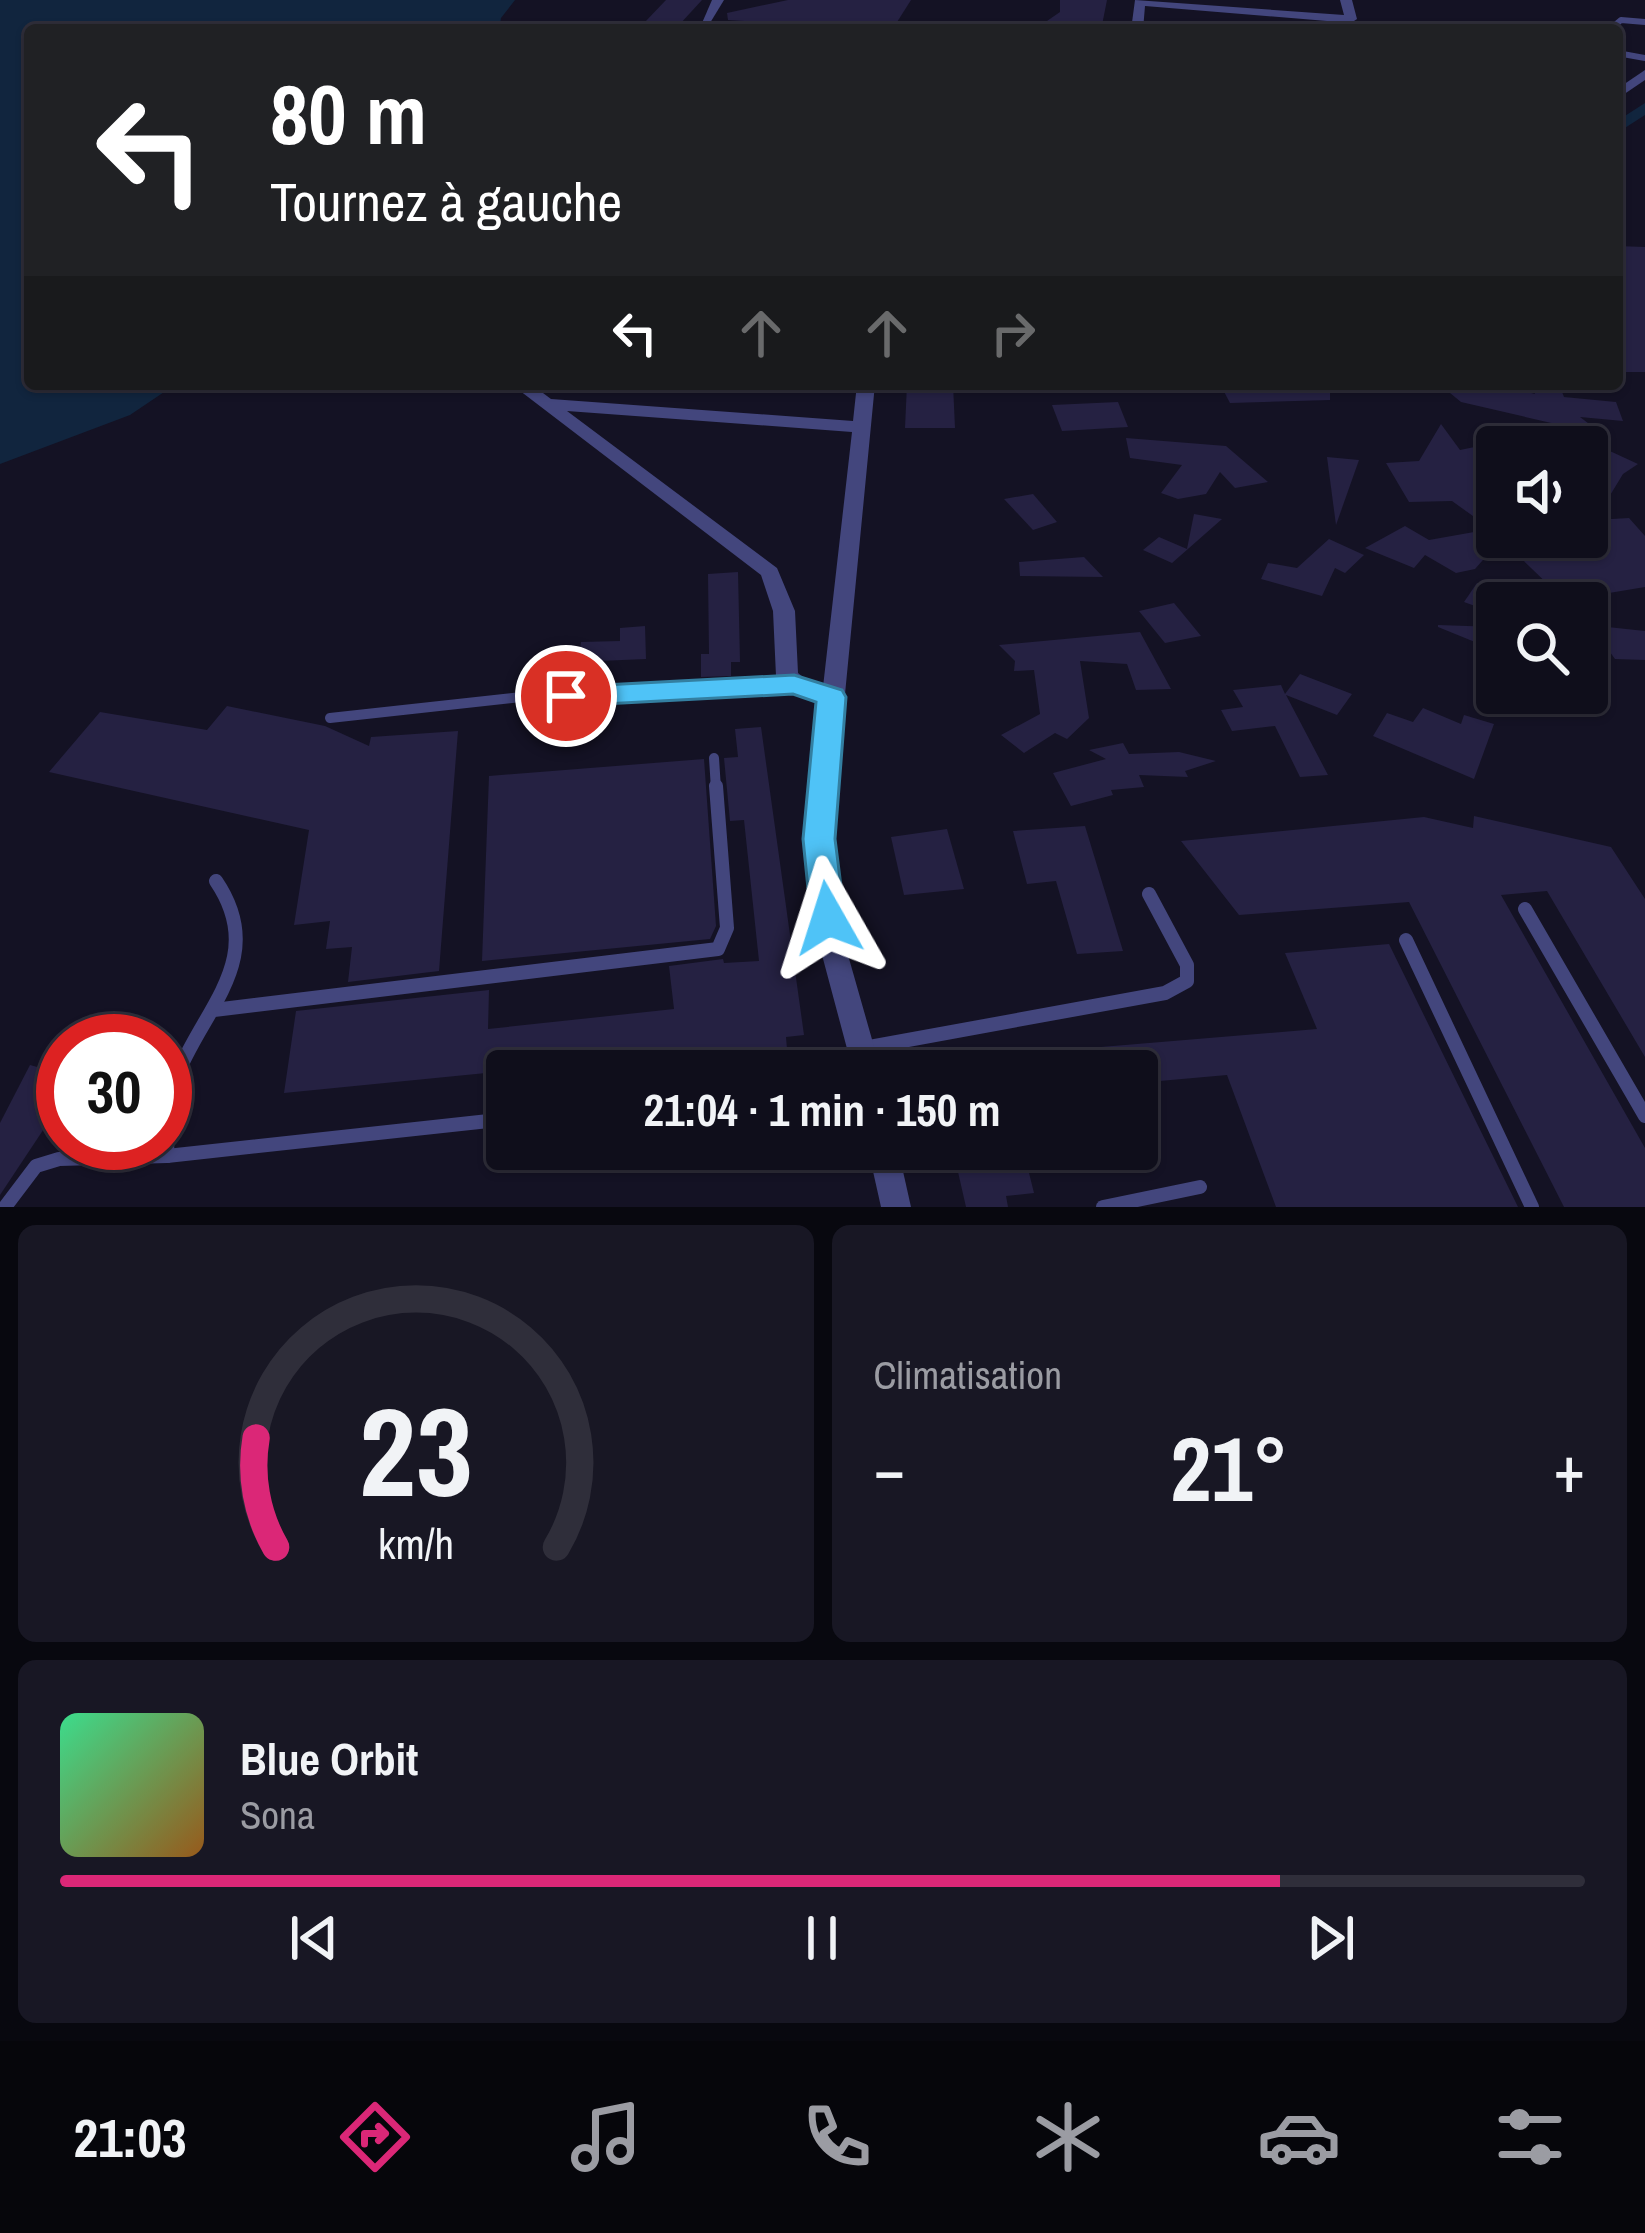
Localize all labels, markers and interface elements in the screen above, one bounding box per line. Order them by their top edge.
text: 80 m [270,57,427,170]
icon: left [72,72,228,228]
text: Tournez à gauche [270,165,622,238]
icon: left [602,300,668,366]
icon: ahead [728,300,794,366]
icon: ahead [854,300,920,366]
icon: right [980,300,1046,366]
map controls [1476,426,1608,714]
button: sound [1476,426,1608,558]
button: search [1476,582,1608,714]
pin [515,645,617,747]
icon: arrive [533,663,599,729]
position arrow [765,855,891,981]
speed limit sign: 30 [36,1014,192,1170]
text: 21:04 · 1 min · 150 m [644,1079,1000,1140]
text: Climatisation [874,1349,1062,1401]
text: 23 [359,1367,473,1535]
text: 21° [1170,1408,1288,1529]
text: − [874,1424,905,1513]
text: + [1553,1424,1585,1513]
text: km/h [378,1514,454,1571]
text: Blue Orbit [240,1728,418,1789]
text: Sona [240,1789,315,1841]
icon: previous [281,1905,347,1971]
icon: pause [789,1905,855,1971]
icon: next [1298,1905,1364,1971]
icon: directions [333,2095,417,2179]
icon: music [564,2095,648,2179]
icon: phone [795,2095,879,2179]
icon: climate [1026,2095,1110,2179]
icon: car [1257,2095,1341,2179]
icon: filters [1488,2095,1572,2179]
text: 21:03 [73,2101,187,2174]

